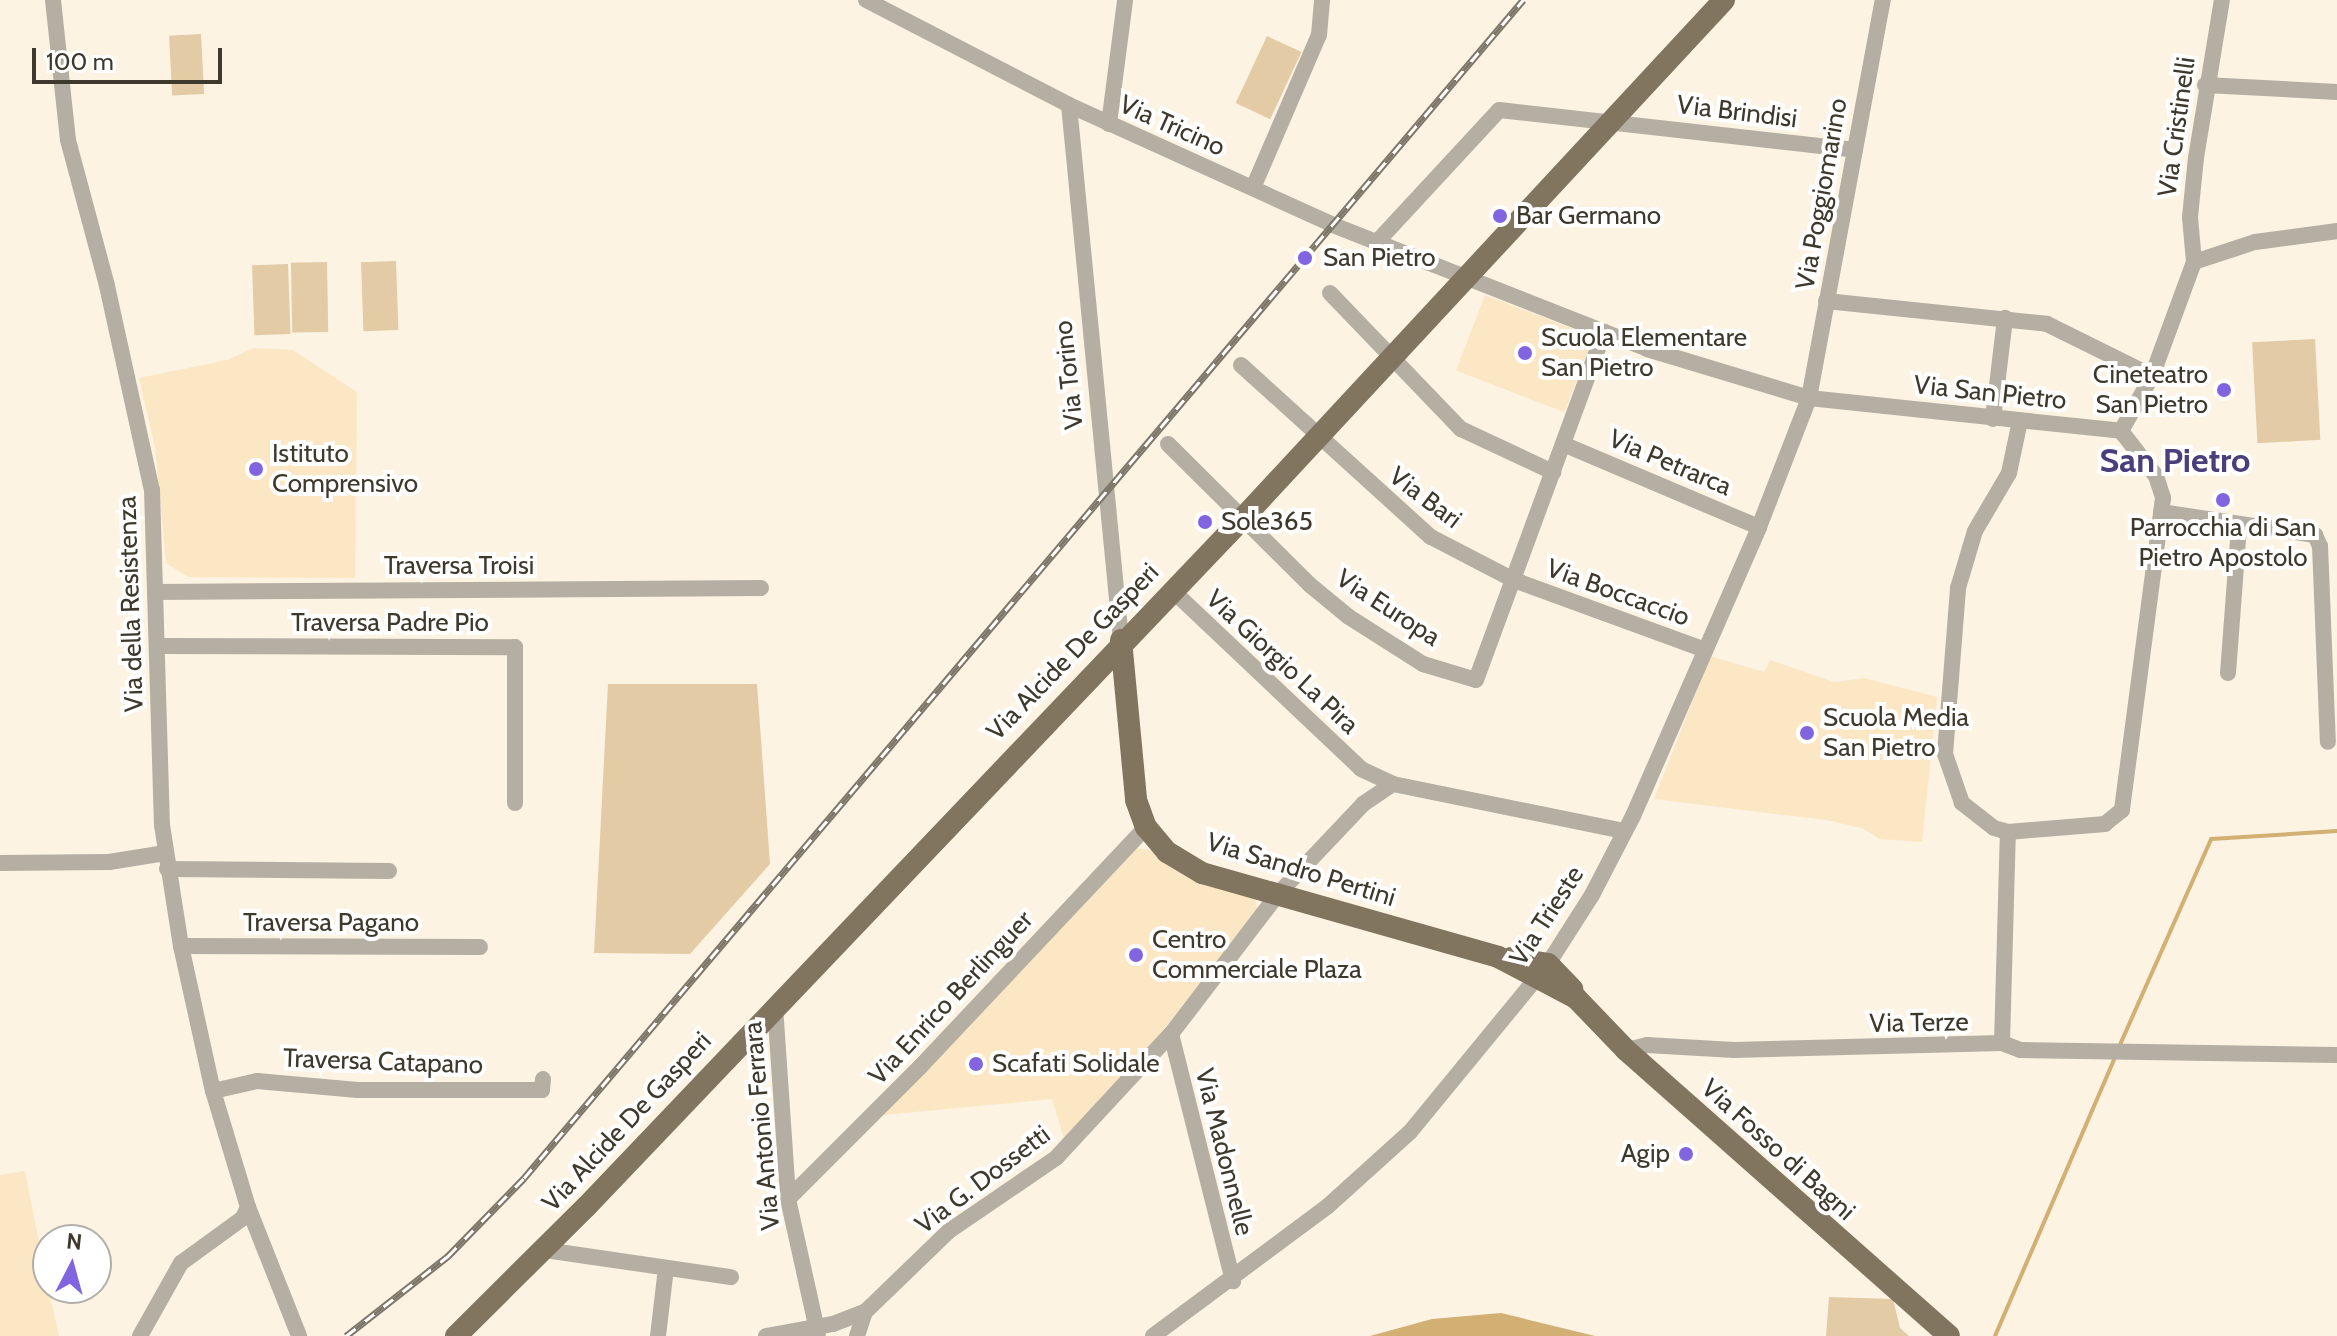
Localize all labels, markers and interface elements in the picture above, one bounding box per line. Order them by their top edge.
scale bar [36,32,226,82]
text: 100 m [46,47,114,76]
street label: Via Cristinelli [2152,55,2202,199]
street label: Via Tricino [1114,89,1230,163]
street label: Via Brindisi [1675,89,1799,135]
street label: Via Poggiomarino [1790,96,1854,292]
place label: Bar Germano [1516,200,1661,232]
marker: Bar Germano [1491,207,1509,225]
place label: San Pietro [1323,242,1436,274]
marker: San Pietro [1294,247,1316,269]
street label: Via Torino [1048,319,1090,431]
place label: Scuola Elementare San Pietro [1541,322,1747,384]
marker: Scuola Elementare San Pietro [1516,344,1534,362]
place label: Cineteatro San Pietro [2093,359,2208,420]
street label: Via San Pietro [1912,369,2068,417]
marker: Cineteatro San Pietro [2215,381,2233,399]
street label: Via Petrarca [1604,423,1736,503]
place label: Istituto Comprensivo [272,438,418,500]
district label: San Pietro [2100,441,2250,481]
marker: Istituto Comprensivo [247,460,265,478]
street label: Via Bari [1383,461,1467,535]
marker: Parrocchia di San Pietro Apostolo [2214,491,2232,509]
street label: Via della Resistenza [112,496,150,712]
place label: Sole365 [1221,506,1313,538]
place label: Parrocchia di San Pietro Apostolo [2130,512,2316,574]
marker: Sole365 [1196,513,1214,531]
street label: Traversa Troisi [384,550,534,582]
street label: Via Boccaccio [1542,553,1694,633]
street label: Via Alcide De Gasperi [981,557,1165,747]
street label: Via Europa [1330,563,1446,653]
street label: Via Giorgio La Pira [1199,583,1365,741]
street label: Traversa Padre Pio [291,607,489,639]
place label: Scuola Media San Pietro [1823,702,1969,764]
marker: Scuola Media San Pietro [1798,724,1816,742]
street label: Via Sandro Pertini [1203,826,1399,914]
street label: Via Trieste [1503,860,1591,972]
street label: Via Enrico Berlinguer [862,905,1040,1091]
street label: Traversa Pagano [243,907,419,939]
place label: Centro Commerciale Plaza [1152,924,1362,986]
marker: Centro Commerciale Plaza [1127,946,1145,964]
street label: Via Terze [1869,1007,1969,1039]
street label: Via Antonio Ferrara [737,1020,787,1232]
street label: Via Alcide De Gasperi [536,1026,718,1218]
street label: Traversa Catapano [282,1043,484,1081]
place label: Scafati Solidale [992,1048,1160,1080]
marker: Scafati Solidale [967,1055,985,1073]
street label: Via Madonnelle [1188,1065,1260,1239]
street label: Via Fosso di Bagni [1695,1073,1861,1227]
street label: Via G. Dossetti [910,1119,1056,1241]
place label: Agip [1621,1138,1670,1170]
marker: Agip [1677,1145,1695,1163]
north arrow [32,1224,112,1304]
text: N [65,1227,84,1256]

